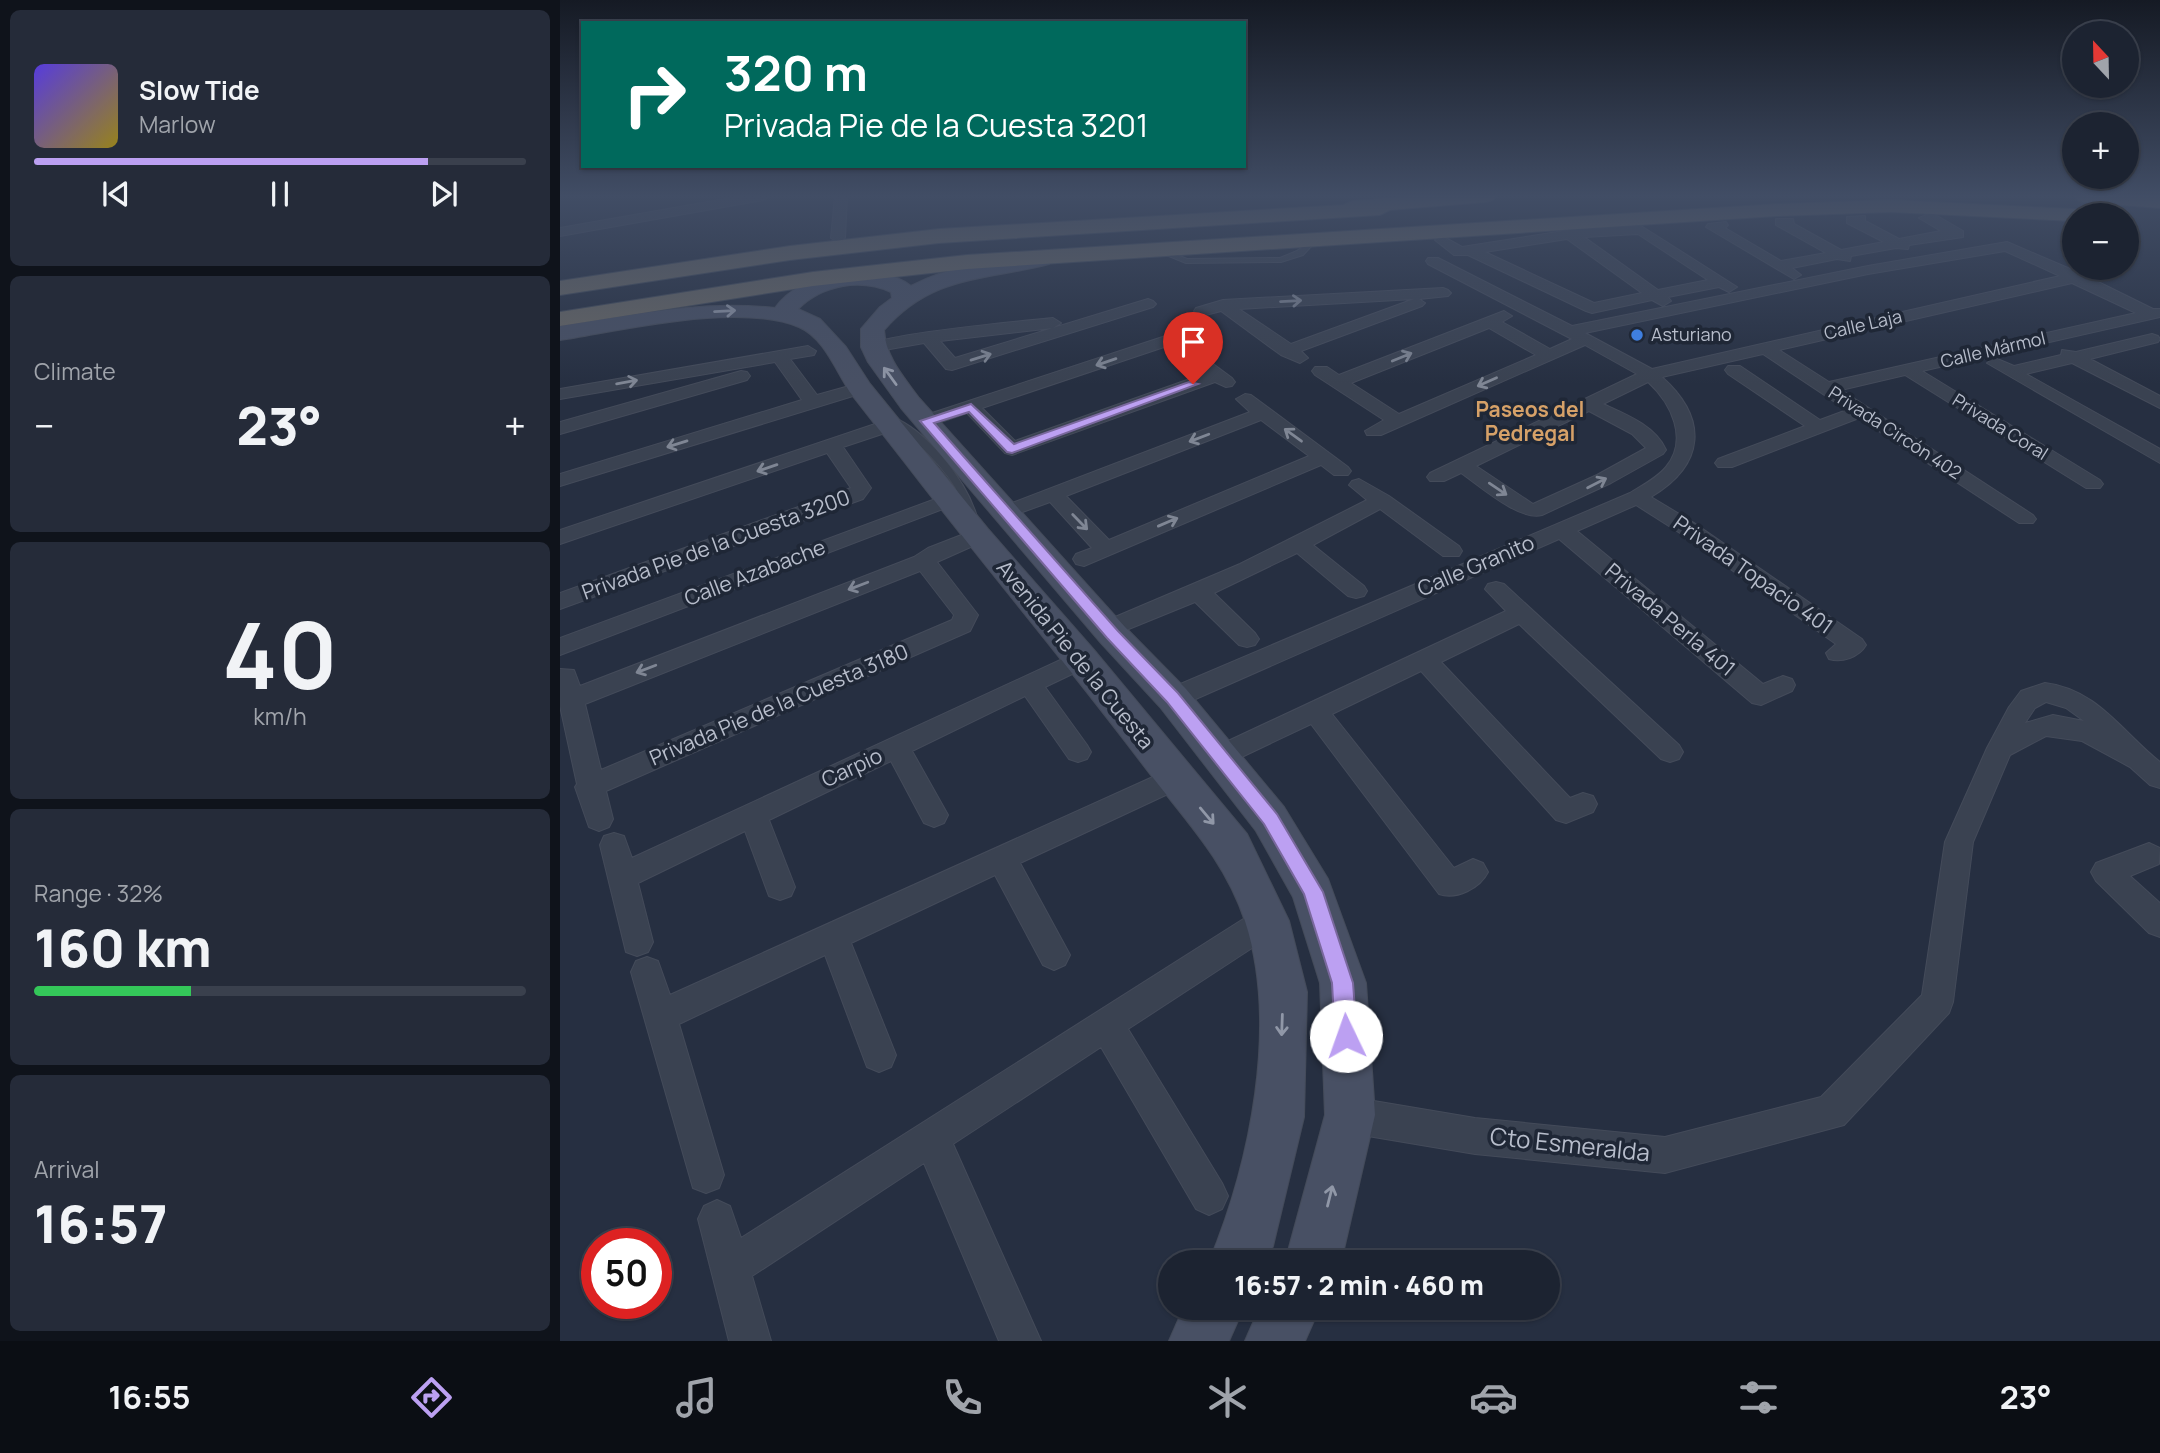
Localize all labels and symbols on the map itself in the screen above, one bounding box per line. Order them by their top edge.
north arrow [2062,21,2138,98]
one-way arrow [1279,295,1302,308]
street label: Calle Laja [1822,303,1904,345]
one-way arrow [713,305,736,318]
pin [1163,312,1223,384]
place label: Asturiano [1651,322,1732,346]
street label: Calle Mármol [1938,325,2048,373]
marker: Asturiano [1629,327,1645,343]
one-way arrow [970,349,992,362]
one-way arrow [1390,349,1412,362]
one-way arrow [1095,357,1117,369]
one-way arrow [883,367,898,386]
one-way arrow [615,375,638,389]
one-way arrow [1476,376,1498,389]
street label: Privada Circón 402 [1824,380,1967,484]
street label: Privada Coral [1948,387,2053,465]
district label: Paseos del Pedregal [1475,395,1585,447]
one-way arrow [1284,428,1303,442]
one-way arrow [1189,432,1211,445]
one-way arrow [666,438,688,451]
one-way arrow [757,463,779,475]
one-way arrow [1586,475,1606,489]
street label: Privada Pie de la Cuesta 3200 [578,482,854,606]
one-way arrow [1488,482,1507,496]
street label: Privada Topacio 401 [1668,509,1839,640]
one-way arrow [1071,513,1088,530]
one-way arrow [1157,515,1179,528]
street label: Calle Granito [1413,528,1538,602]
street label: Calle Azabache [680,532,829,612]
street label: Avenida Pie de la Cuesta [991,554,1161,754]
street label: Privada Perla 401 [1600,557,1742,682]
one-way arrow [848,581,869,593]
street label: Privada Pie de la Cuesta 3180 [645,637,912,771]
one-way arrow [636,664,658,677]
street label: Carpio [817,741,887,793]
one-way arrow [1199,807,1215,825]
position arrow [1309,999,1383,1073]
one-way arrow [1276,1013,1289,1036]
street label: Cto Esmeralda [1489,1119,1652,1168]
one-way arrow [1324,1185,1337,1207]
speed limit sign: 50 [581,1228,672,1319]

